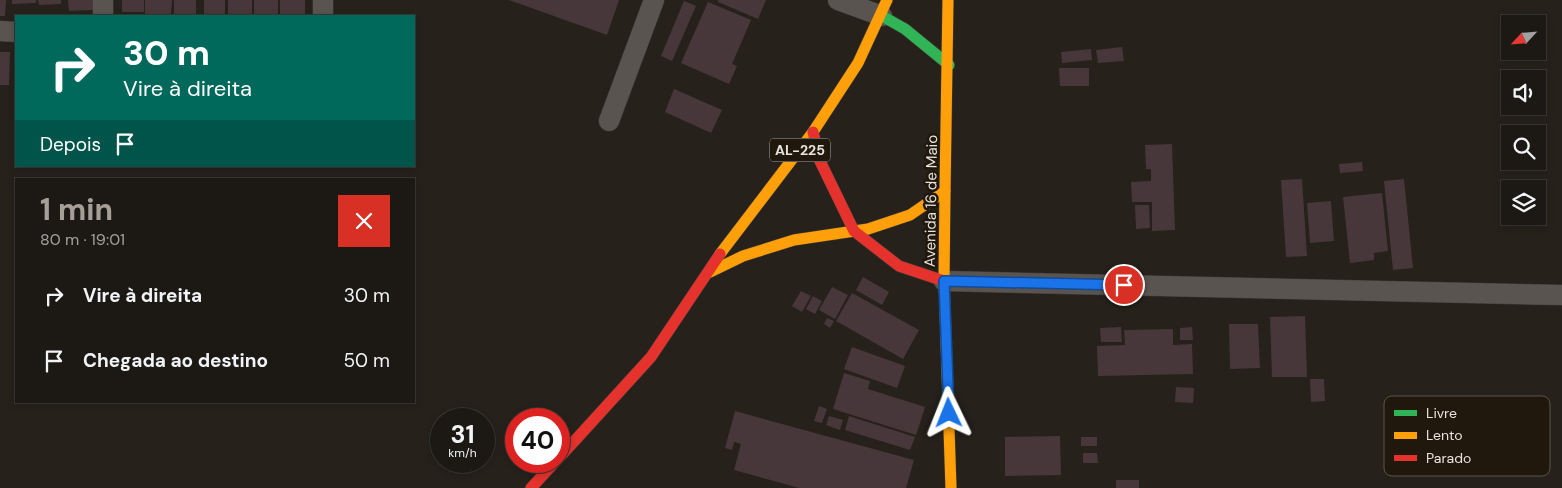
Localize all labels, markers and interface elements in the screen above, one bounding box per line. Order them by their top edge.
north arrow [1501,15,1546,60]
map controls [1501,15,1546,225]
text: 30 m [123,30,210,76]
icon: right [40,35,105,100]
button: sound [1501,70,1546,115]
text: Vire à direita [123,74,252,103]
button: search [1501,125,1546,170]
icon: arrive [111,130,139,158]
text: Depois [40,132,101,157]
street label: Avenida 16 de Maio [920,135,942,267]
road number: AL-225 [770,138,830,162]
button: layers [1501,180,1546,225]
text: 1 min [40,190,113,229]
button: close [338,195,390,247]
text: 80 m · 19:01 [40,229,125,250]
pin [1103,264,1145,306]
icon: arrive [1110,271,1138,299]
icon: right [40,282,68,310]
text: Vire à direita [83,283,202,308]
text: 30 m [344,283,390,308]
icon: arrive [40,347,68,375]
text: Chegada ao destino [83,348,268,373]
text: 50 m [343,348,390,373]
position arrow [922,386,974,438]
legend [1384,396,1550,476]
text: Livre [1426,404,1457,422]
speed limit sign: 40 [505,408,570,473]
text: 31 [450,418,474,451]
text: Lento [1426,426,1463,444]
text: km/h [448,445,477,461]
text: Parado [1426,449,1471,467]

